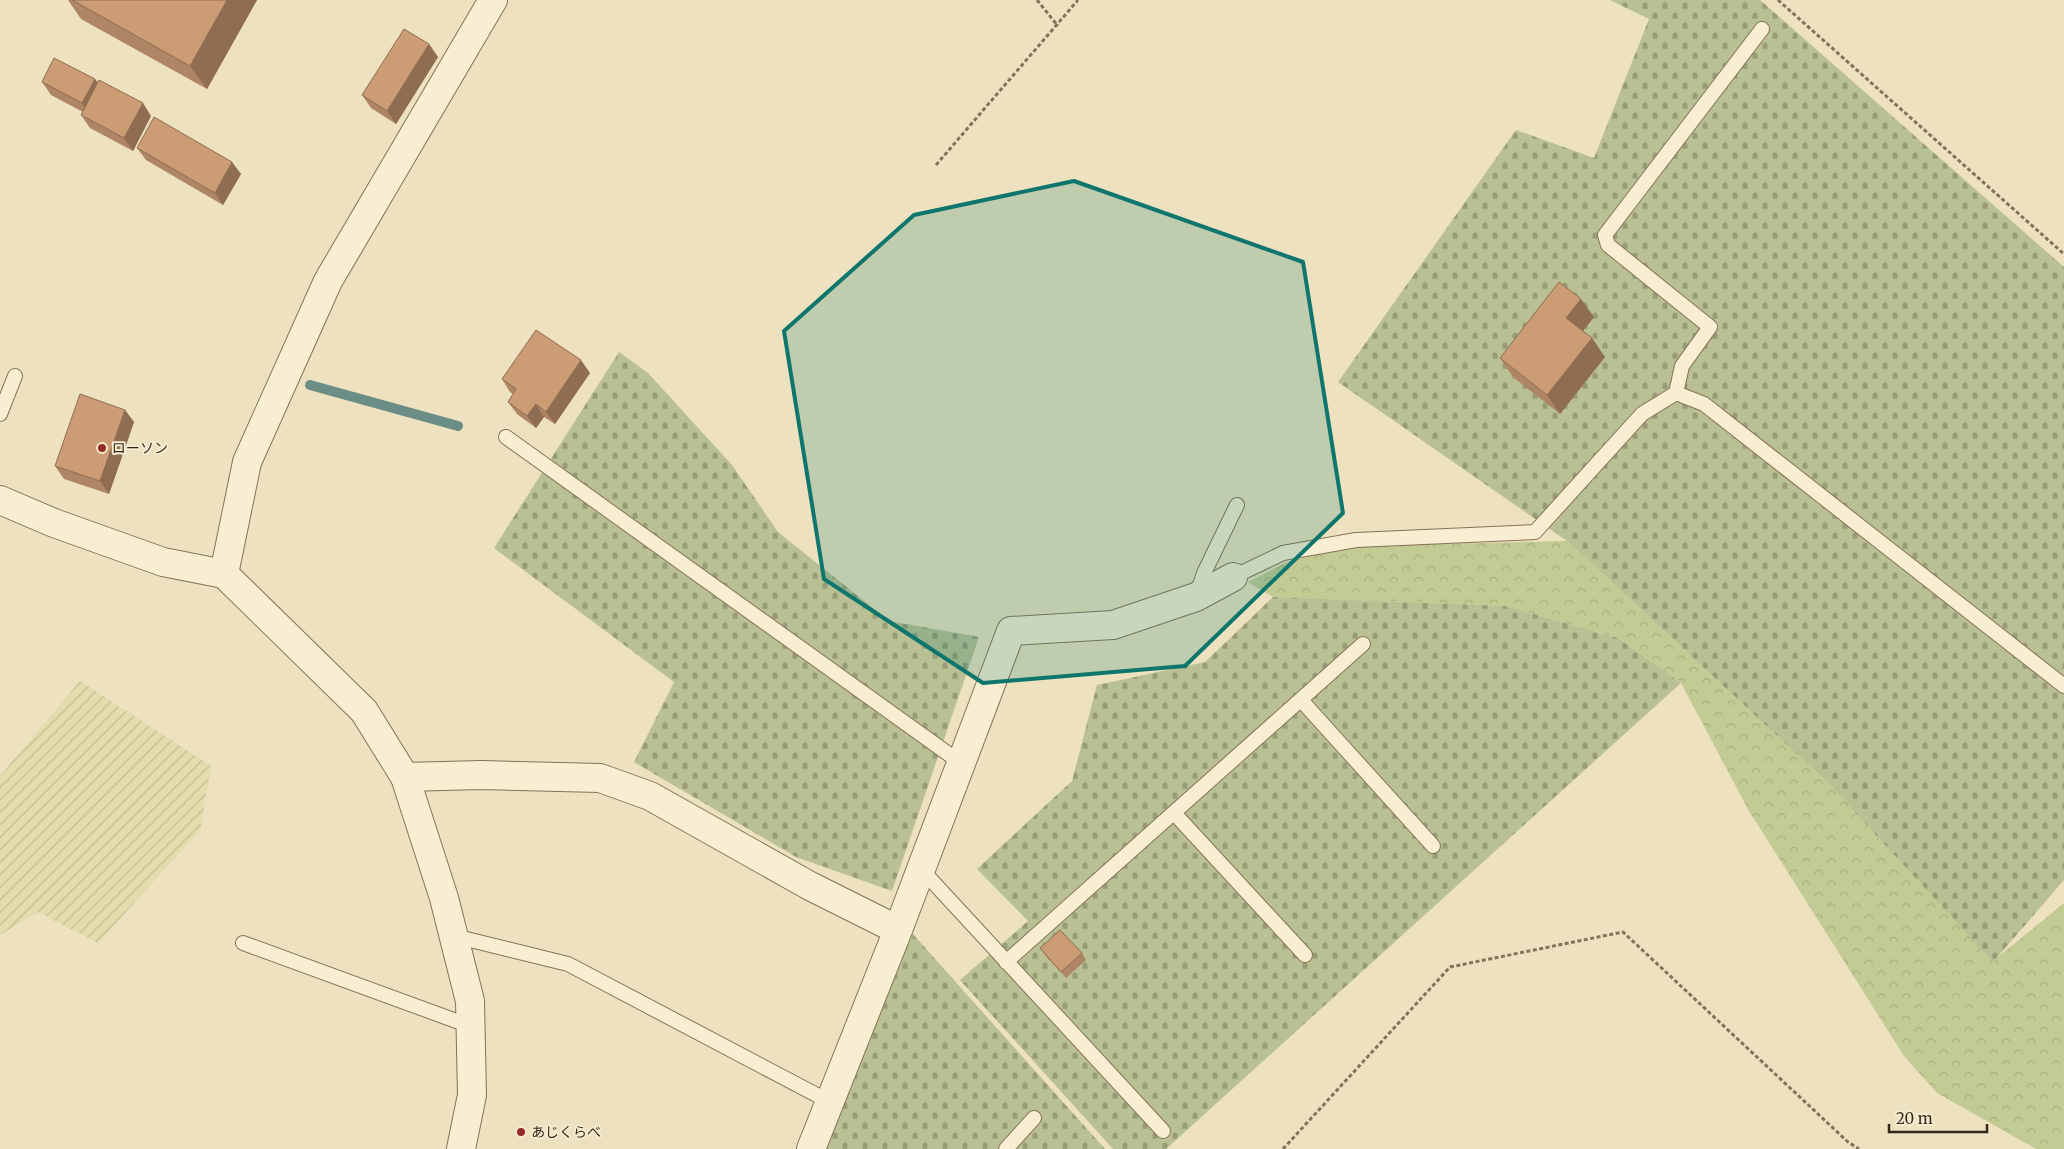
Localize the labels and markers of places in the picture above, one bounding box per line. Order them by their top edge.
place label: ローソン [112,439,168,457]
marker: ローソン [96,442,108,454]
place label: あじくらべ [531,1123,601,1141]
marker: あじくらべ [515,1126,527,1138]

